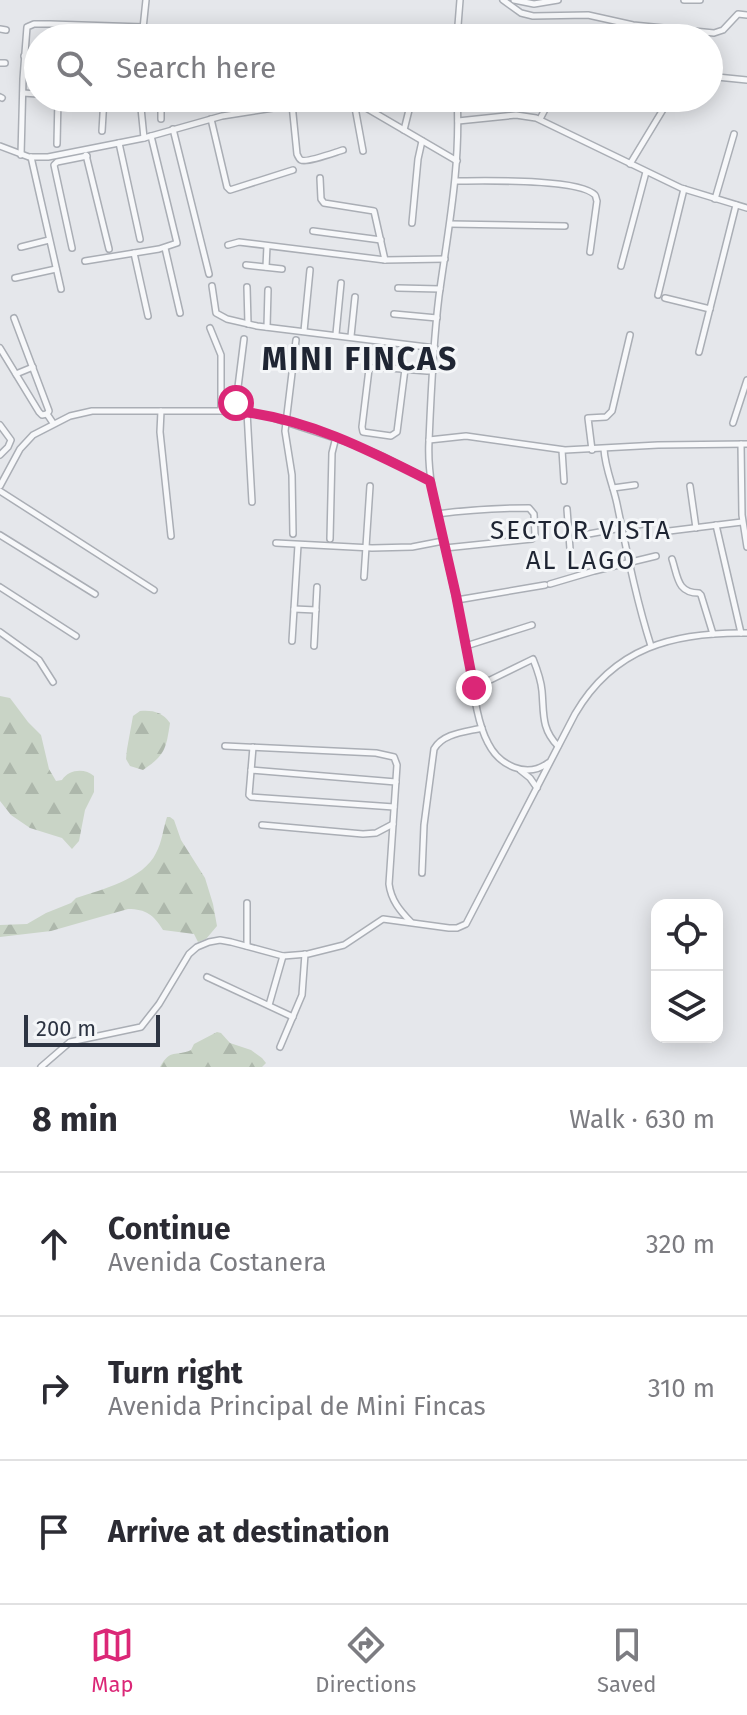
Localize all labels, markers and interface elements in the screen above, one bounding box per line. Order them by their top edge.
search box [24,24,723,112]
icon: search [52,46,96,90]
text: Search here [116,50,276,86]
district label: MINI FINCAS [262,340,458,378]
route start [218,385,254,421]
district label: SECTOR VISTA AL LAGO [490,515,672,576]
route end [456,670,492,706]
map controls [651,899,723,1043]
button: locate [651,899,723,971]
button: layers [651,971,723,1043]
scale bar [24,1011,160,1047]
text: 200 m [36,1015,96,1042]
text: 8 min [32,1099,118,1140]
text: Walk · 630 m [569,1104,715,1135]
text: Continue [108,1211,231,1247]
icon: ahead [32,1222,76,1266]
text: 320 m [646,1229,715,1260]
text: Avenida Costanera [108,1247,326,1278]
text: Turn right [108,1355,243,1391]
icon: right [32,1366,76,1410]
text: 310 m [648,1373,715,1404]
text: Avenida Principal de Mini Fincas [108,1391,486,1422]
icon: arrive [32,1510,76,1554]
text: Arrive at destination [108,1514,390,1550]
tab: Map [90,1623,134,1698]
tab: Directions [315,1623,416,1698]
tab: Saved [597,1623,657,1698]

